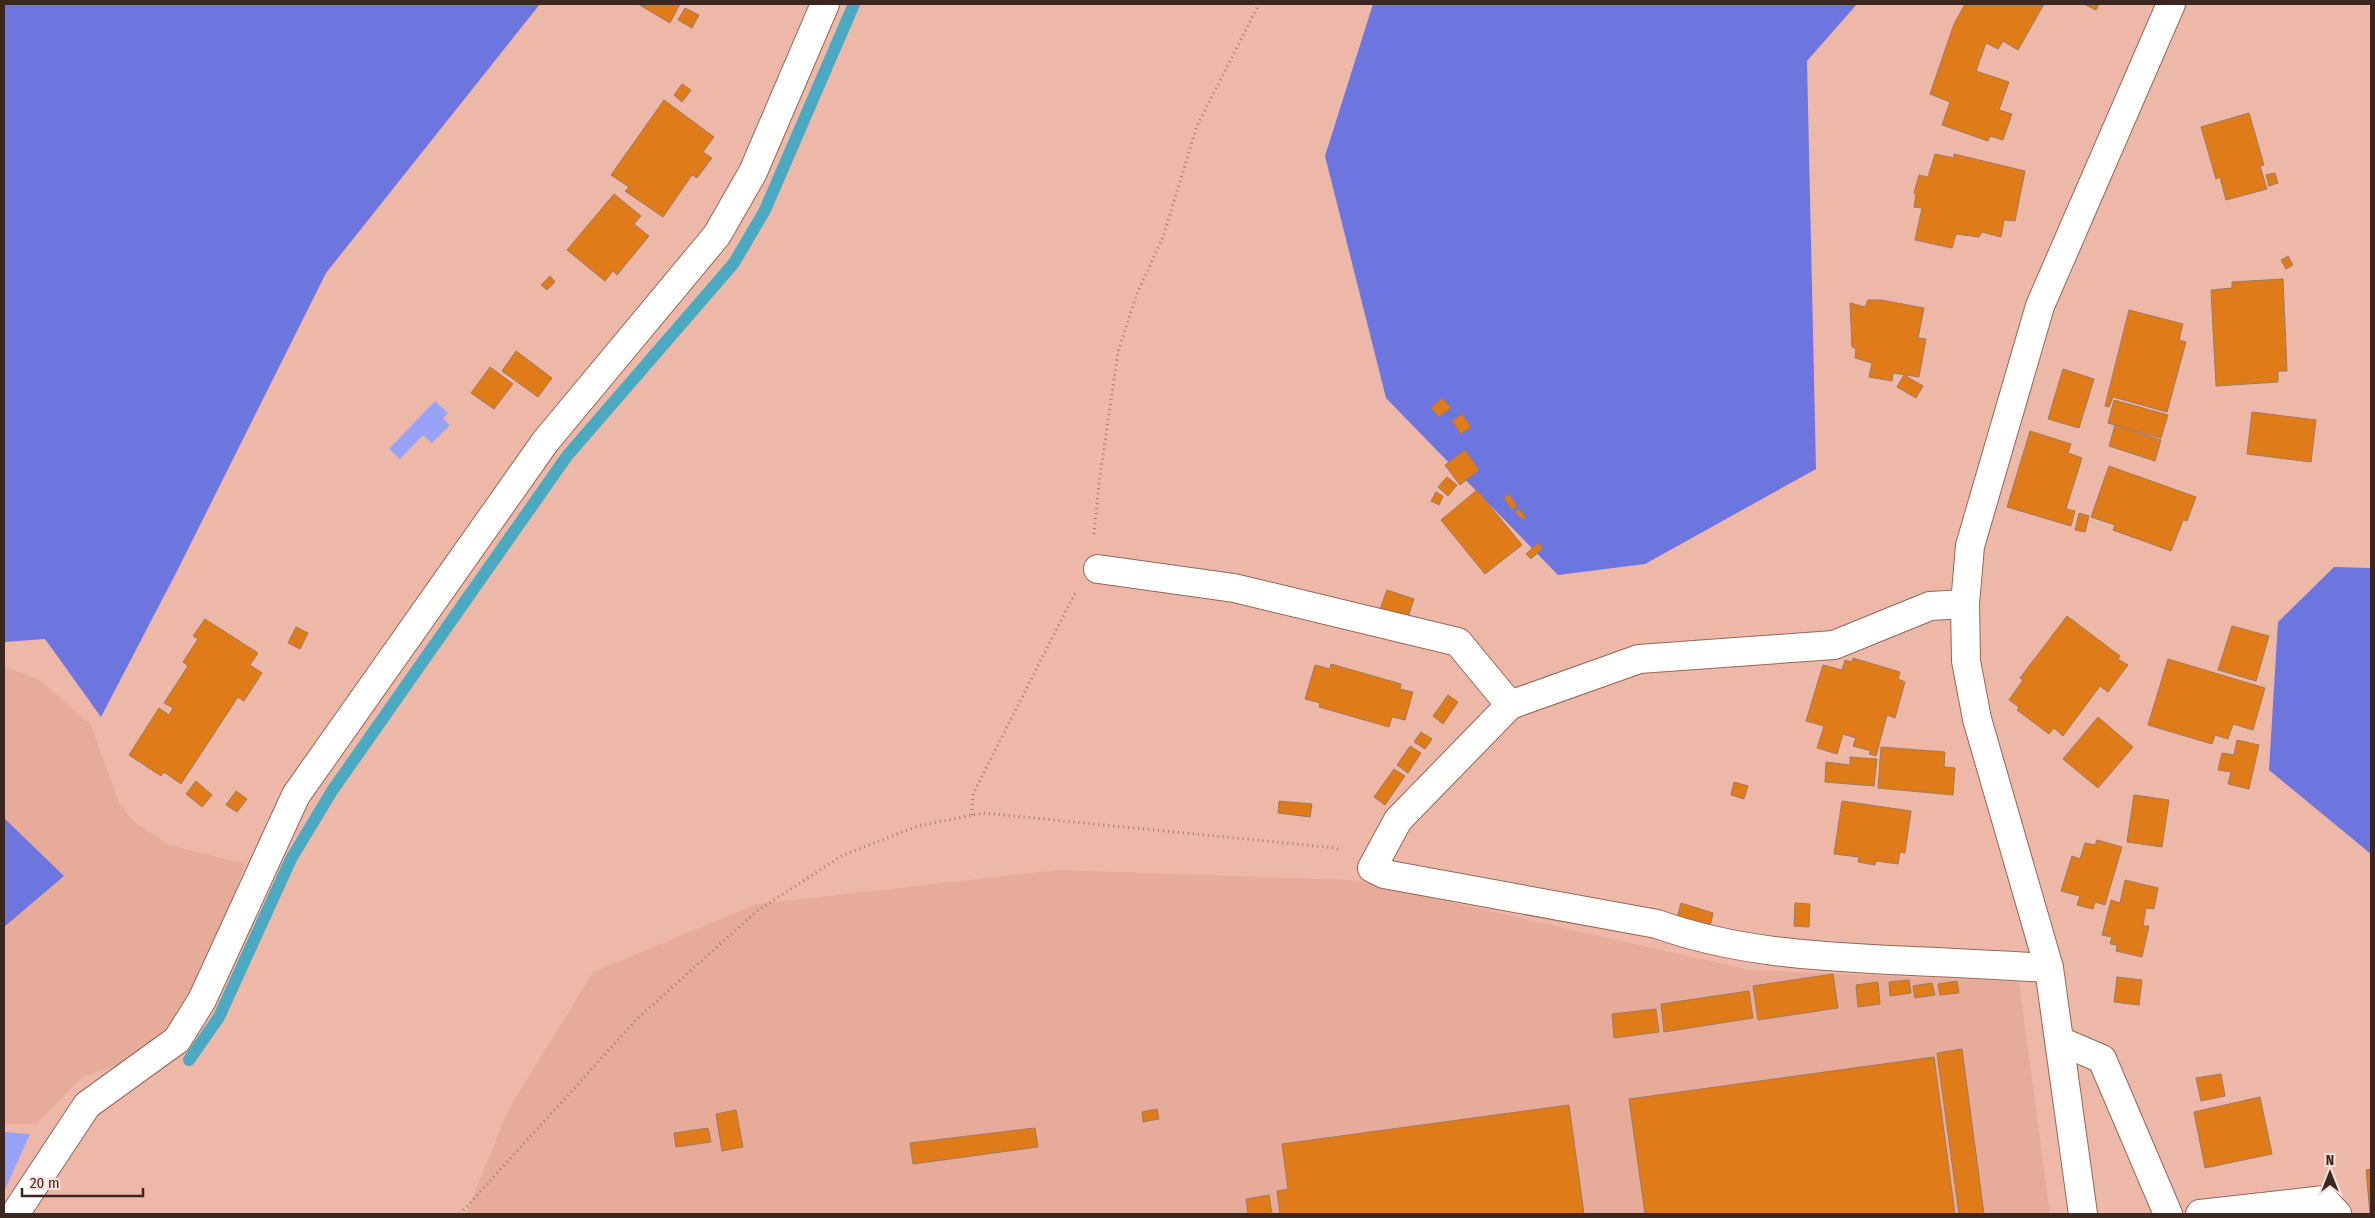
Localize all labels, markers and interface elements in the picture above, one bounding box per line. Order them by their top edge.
north arrow [2305,1148,2355,1198]
text: N [2326,1152,2334,1169]
scale bar [22,1166,144,1198]
text: 20 m [30,1174,60,1192]

